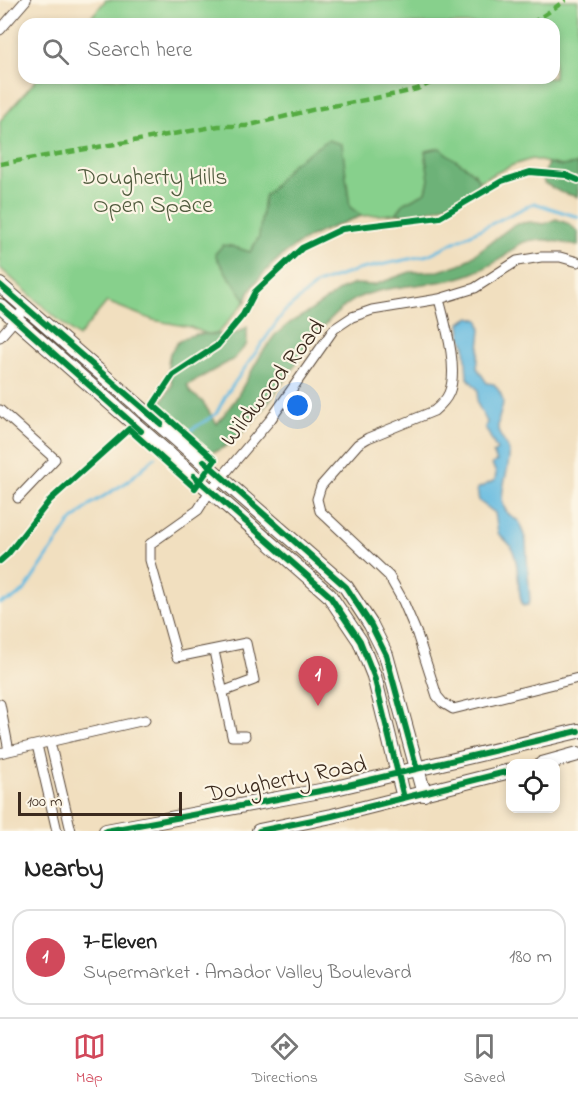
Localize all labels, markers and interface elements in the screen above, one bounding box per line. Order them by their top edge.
search box [18,18,560,84]
icon: search [39,35,72,68]
text: Search here [87,35,192,67]
park label: Dougherty Hills Open Space [77,161,228,224]
street label: Wildwood Road [213,312,335,455]
your location [283,391,312,420]
pin: 1 [298,656,338,706]
street label: Dougherty Road [202,748,370,814]
map controls [506,759,560,813]
button: locate [506,759,560,813]
scale bar [18,789,182,816]
text: 100 m [27,790,62,814]
text: Nearby [24,851,103,889]
text: 7-Eleven [83,927,157,959]
text: 1 [42,943,49,972]
text: 180 m [509,943,552,972]
text: Supermarket · Amador Valley Boulevard [83,959,411,988]
tab: Map [73,1030,106,1090]
tab: Directions [251,1030,318,1090]
tab: Saved [463,1030,505,1090]

